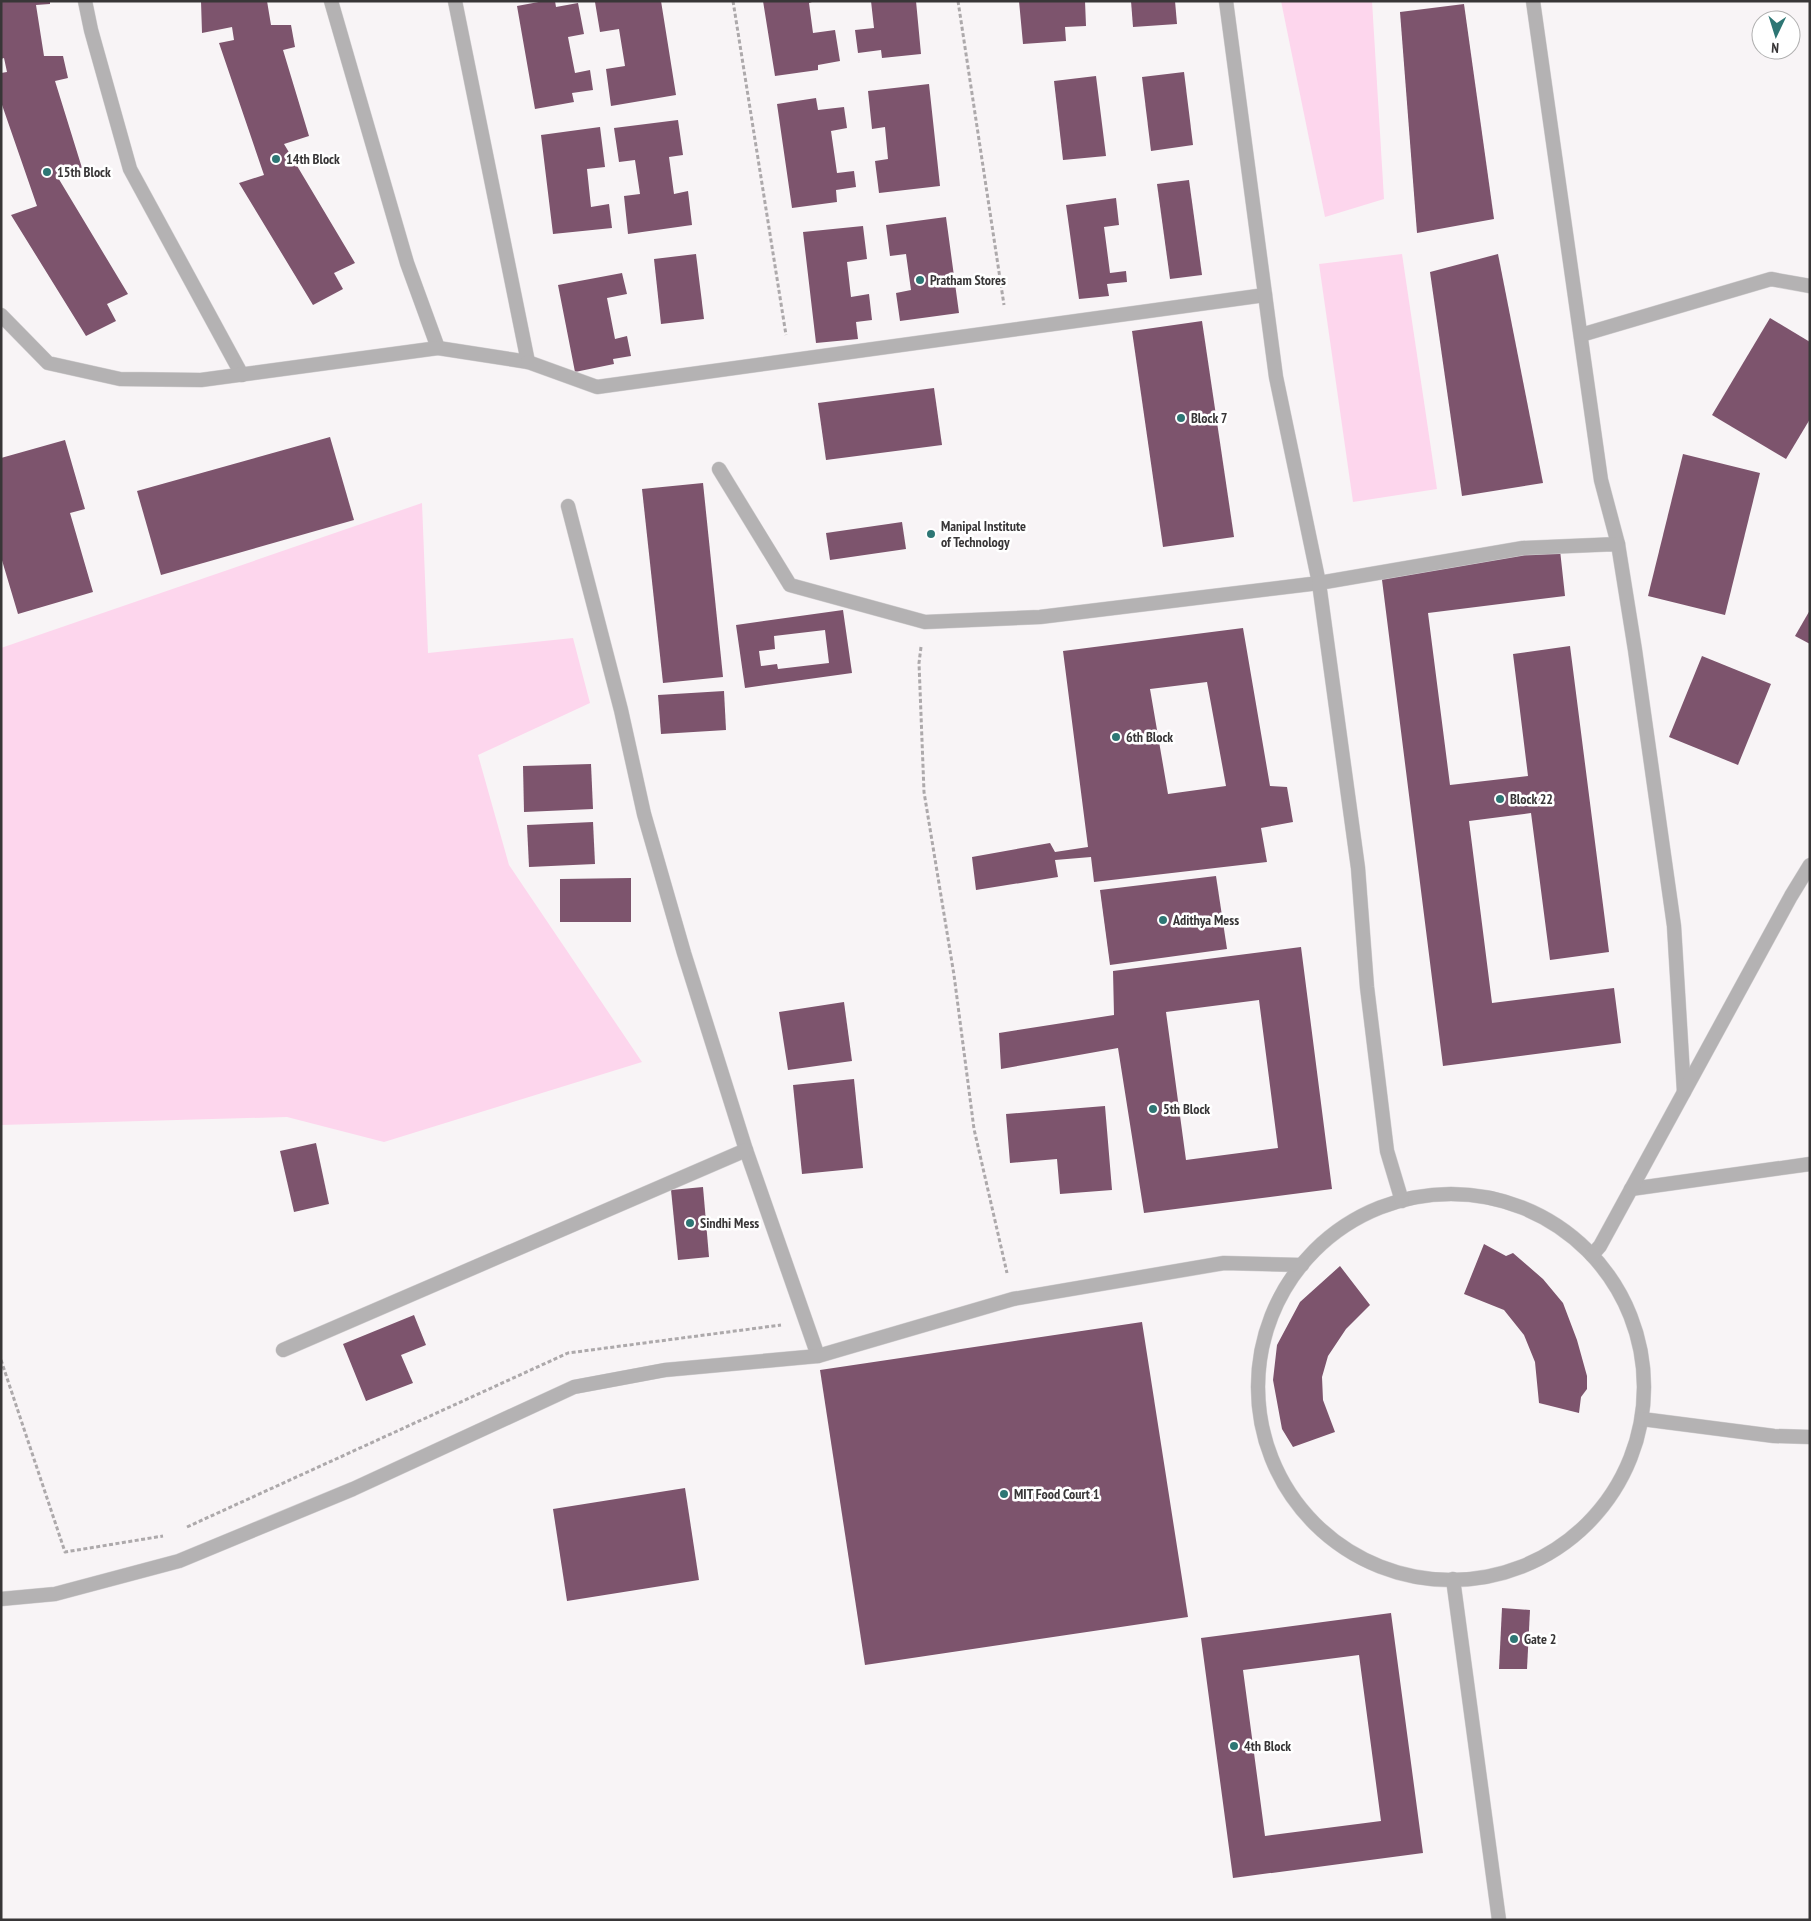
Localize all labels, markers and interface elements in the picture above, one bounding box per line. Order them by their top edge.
north arrow [1751,10,1801,60]
text: N [1771,39,1779,57]
place label: 14th Block [286,150,340,168]
marker: 14th Block [270,153,282,165]
place label: 15th Block [57,163,111,181]
marker: 15th Block [41,166,53,178]
place label: Pratham Stores [930,271,1006,289]
marker: Pratham Stores [914,274,926,286]
place label: Block 7 [1191,409,1228,427]
marker: Block 7 [1175,412,1187,424]
place label: Manipal Institute of Technology [941,517,1026,551]
marker: Manipal Institute of Technology [925,528,937,540]
place label: 6th Block [1126,728,1173,746]
marker: 6th Block [1110,731,1122,743]
place label: Block 22 [1510,790,1553,808]
marker: Block 22 [1494,793,1506,805]
place label: Adithya Mess [1172,911,1239,929]
marker: Adithya Mess [1157,914,1169,926]
place label: 5th Block [1163,1100,1210,1118]
marker: 5th Block [1147,1103,1159,1115]
place label: Sindhi Mess [700,1214,759,1232]
marker: Sindhi Mess [684,1217,696,1229]
place label: MIT Food Court 1 [1014,1485,1099,1503]
marker: MIT Food Court 1 [998,1488,1010,1500]
place label: Gate 2 [1524,1630,1556,1648]
marker: Gate 2 [1508,1633,1520,1645]
place label: 4th Block [1244,1737,1291,1755]
marker: 4th Block [1228,1740,1240,1752]

